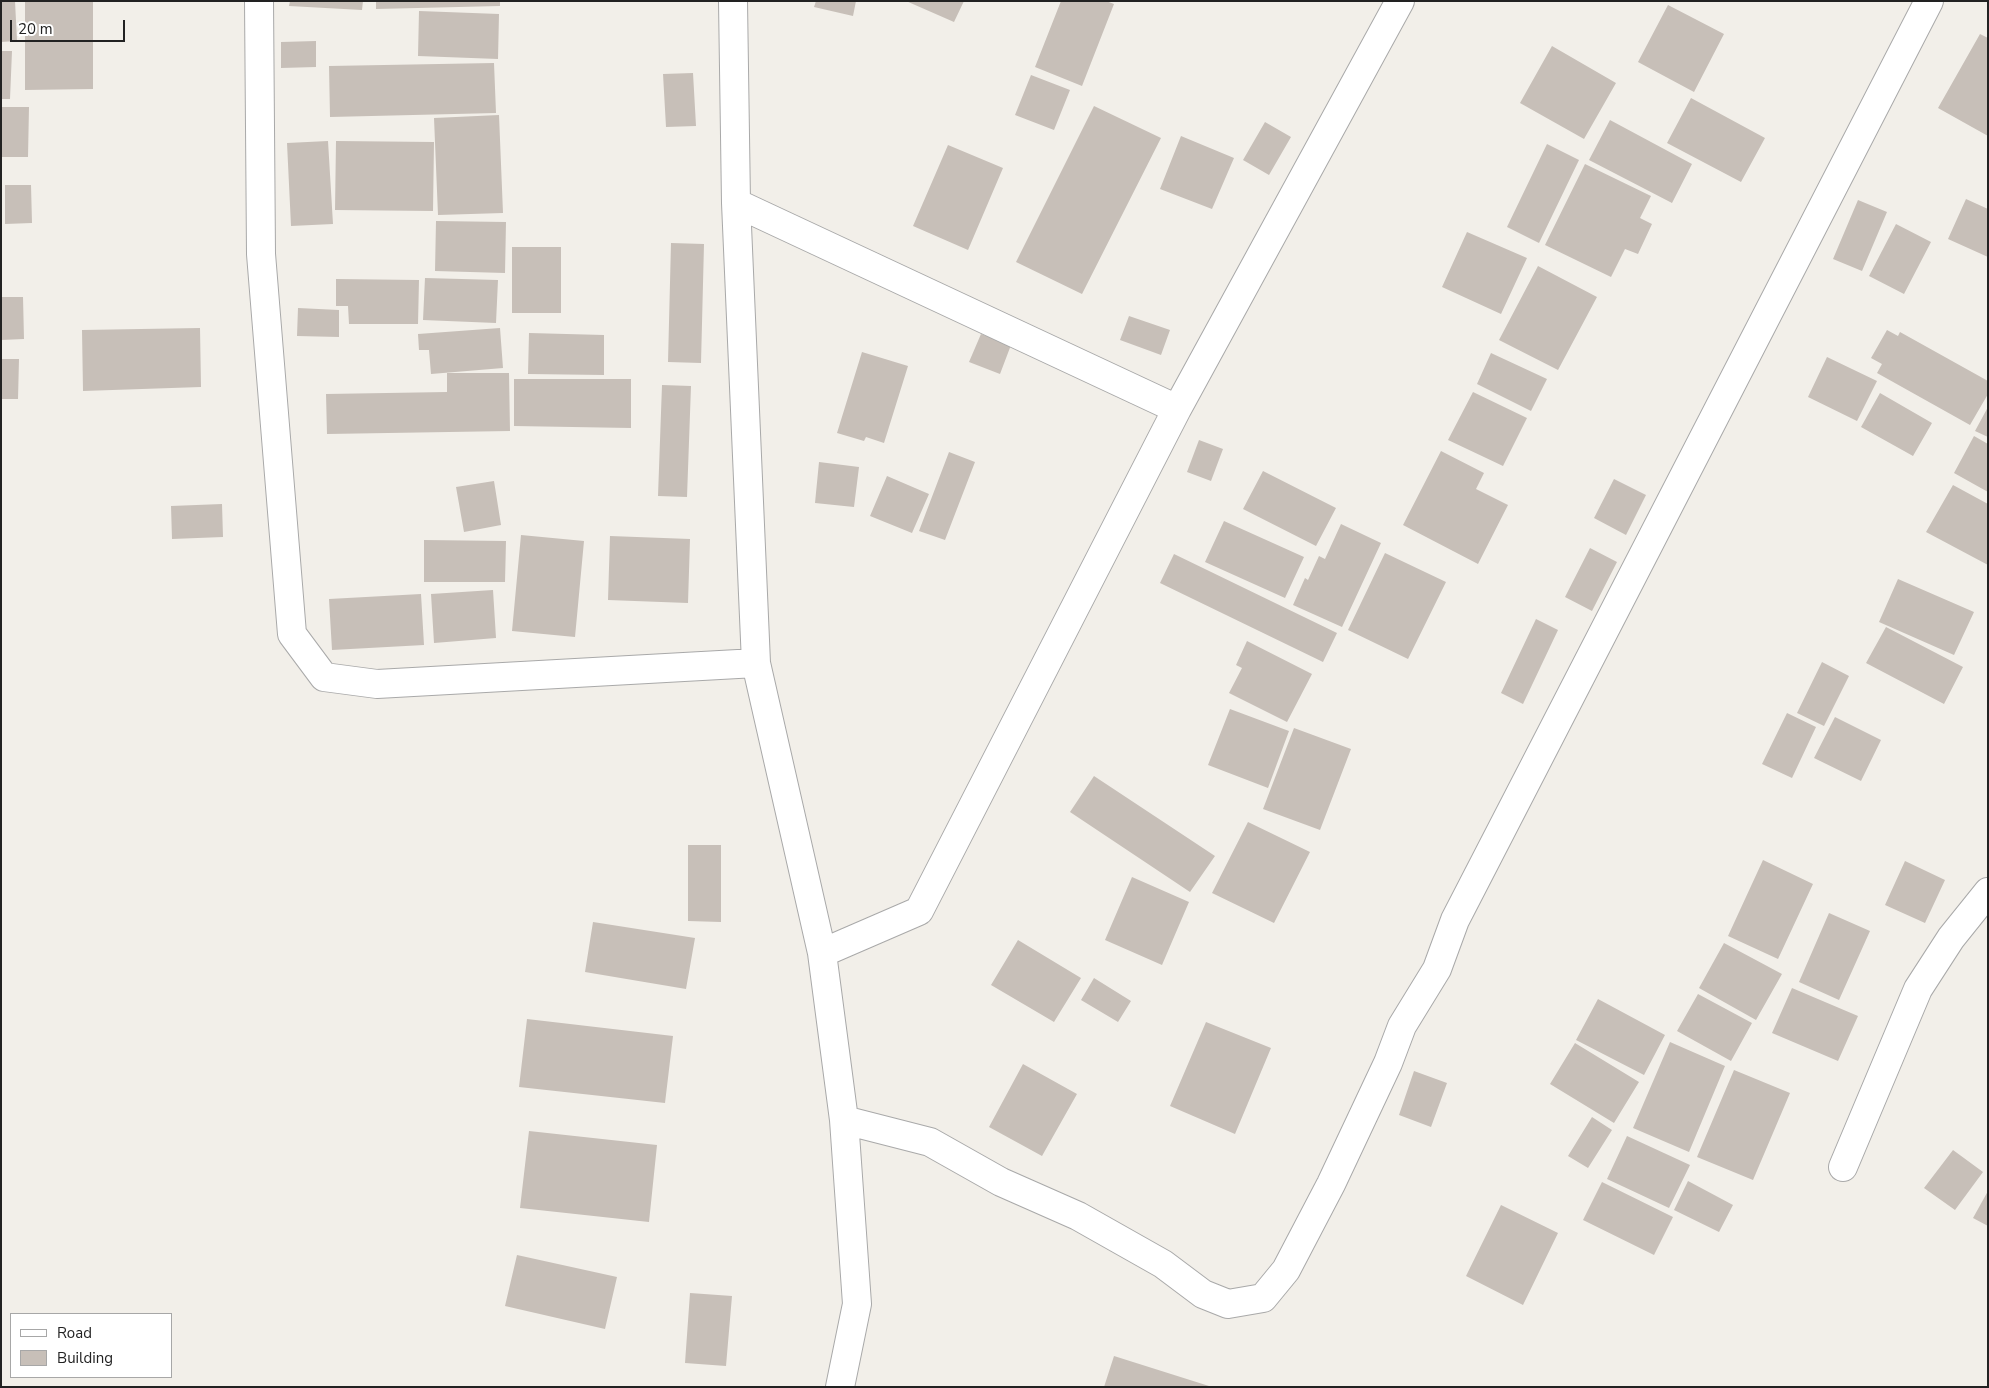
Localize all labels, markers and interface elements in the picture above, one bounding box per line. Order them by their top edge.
scale bar [12,10,128,42]
text: 20 m [18,19,53,39]
legend [10,1313,172,1378]
text: Road [57,1323,92,1343]
text: Building [57,1348,113,1368]

